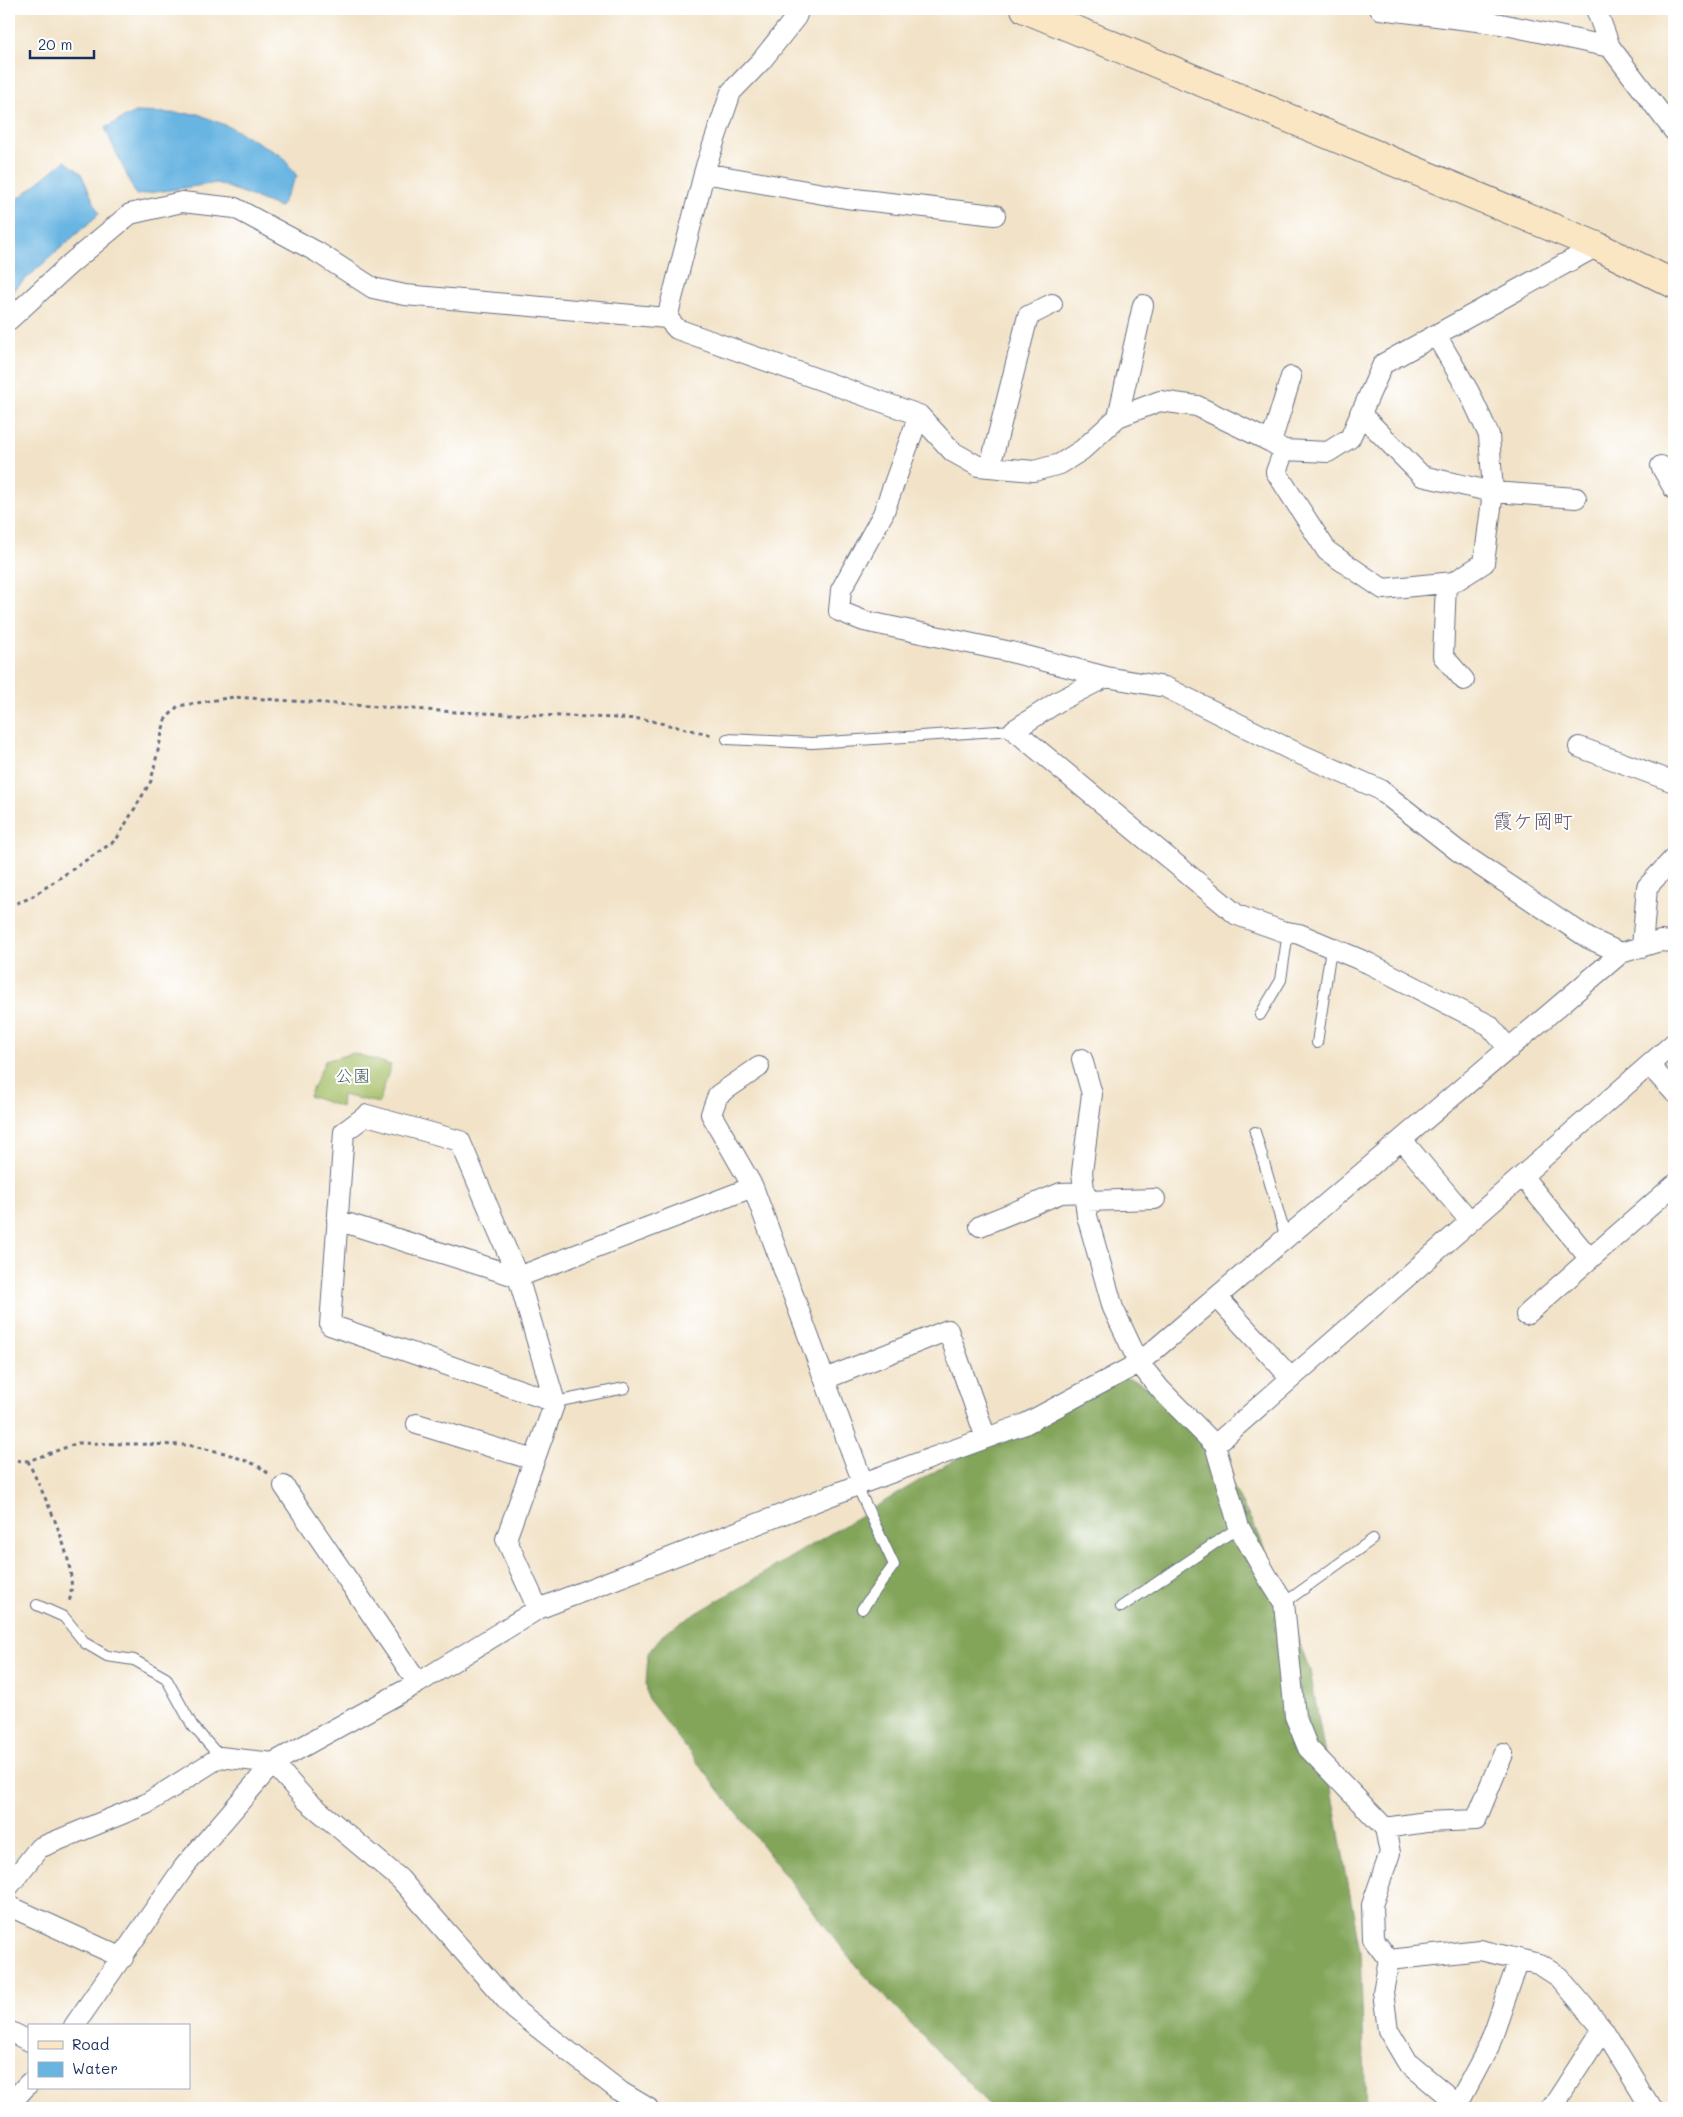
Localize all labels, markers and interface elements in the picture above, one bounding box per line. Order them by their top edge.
scale bar [30,28,94,60]
text: 20 m [38,34,72,54]
district label: 霞ケ岡町 [1493,807,1573,833]
park label: 公園 [335,1063,371,1087]
legend [28,2024,190,2090]
text: Road [72,2034,109,2054]
text: Water [72,2058,118,2078]

